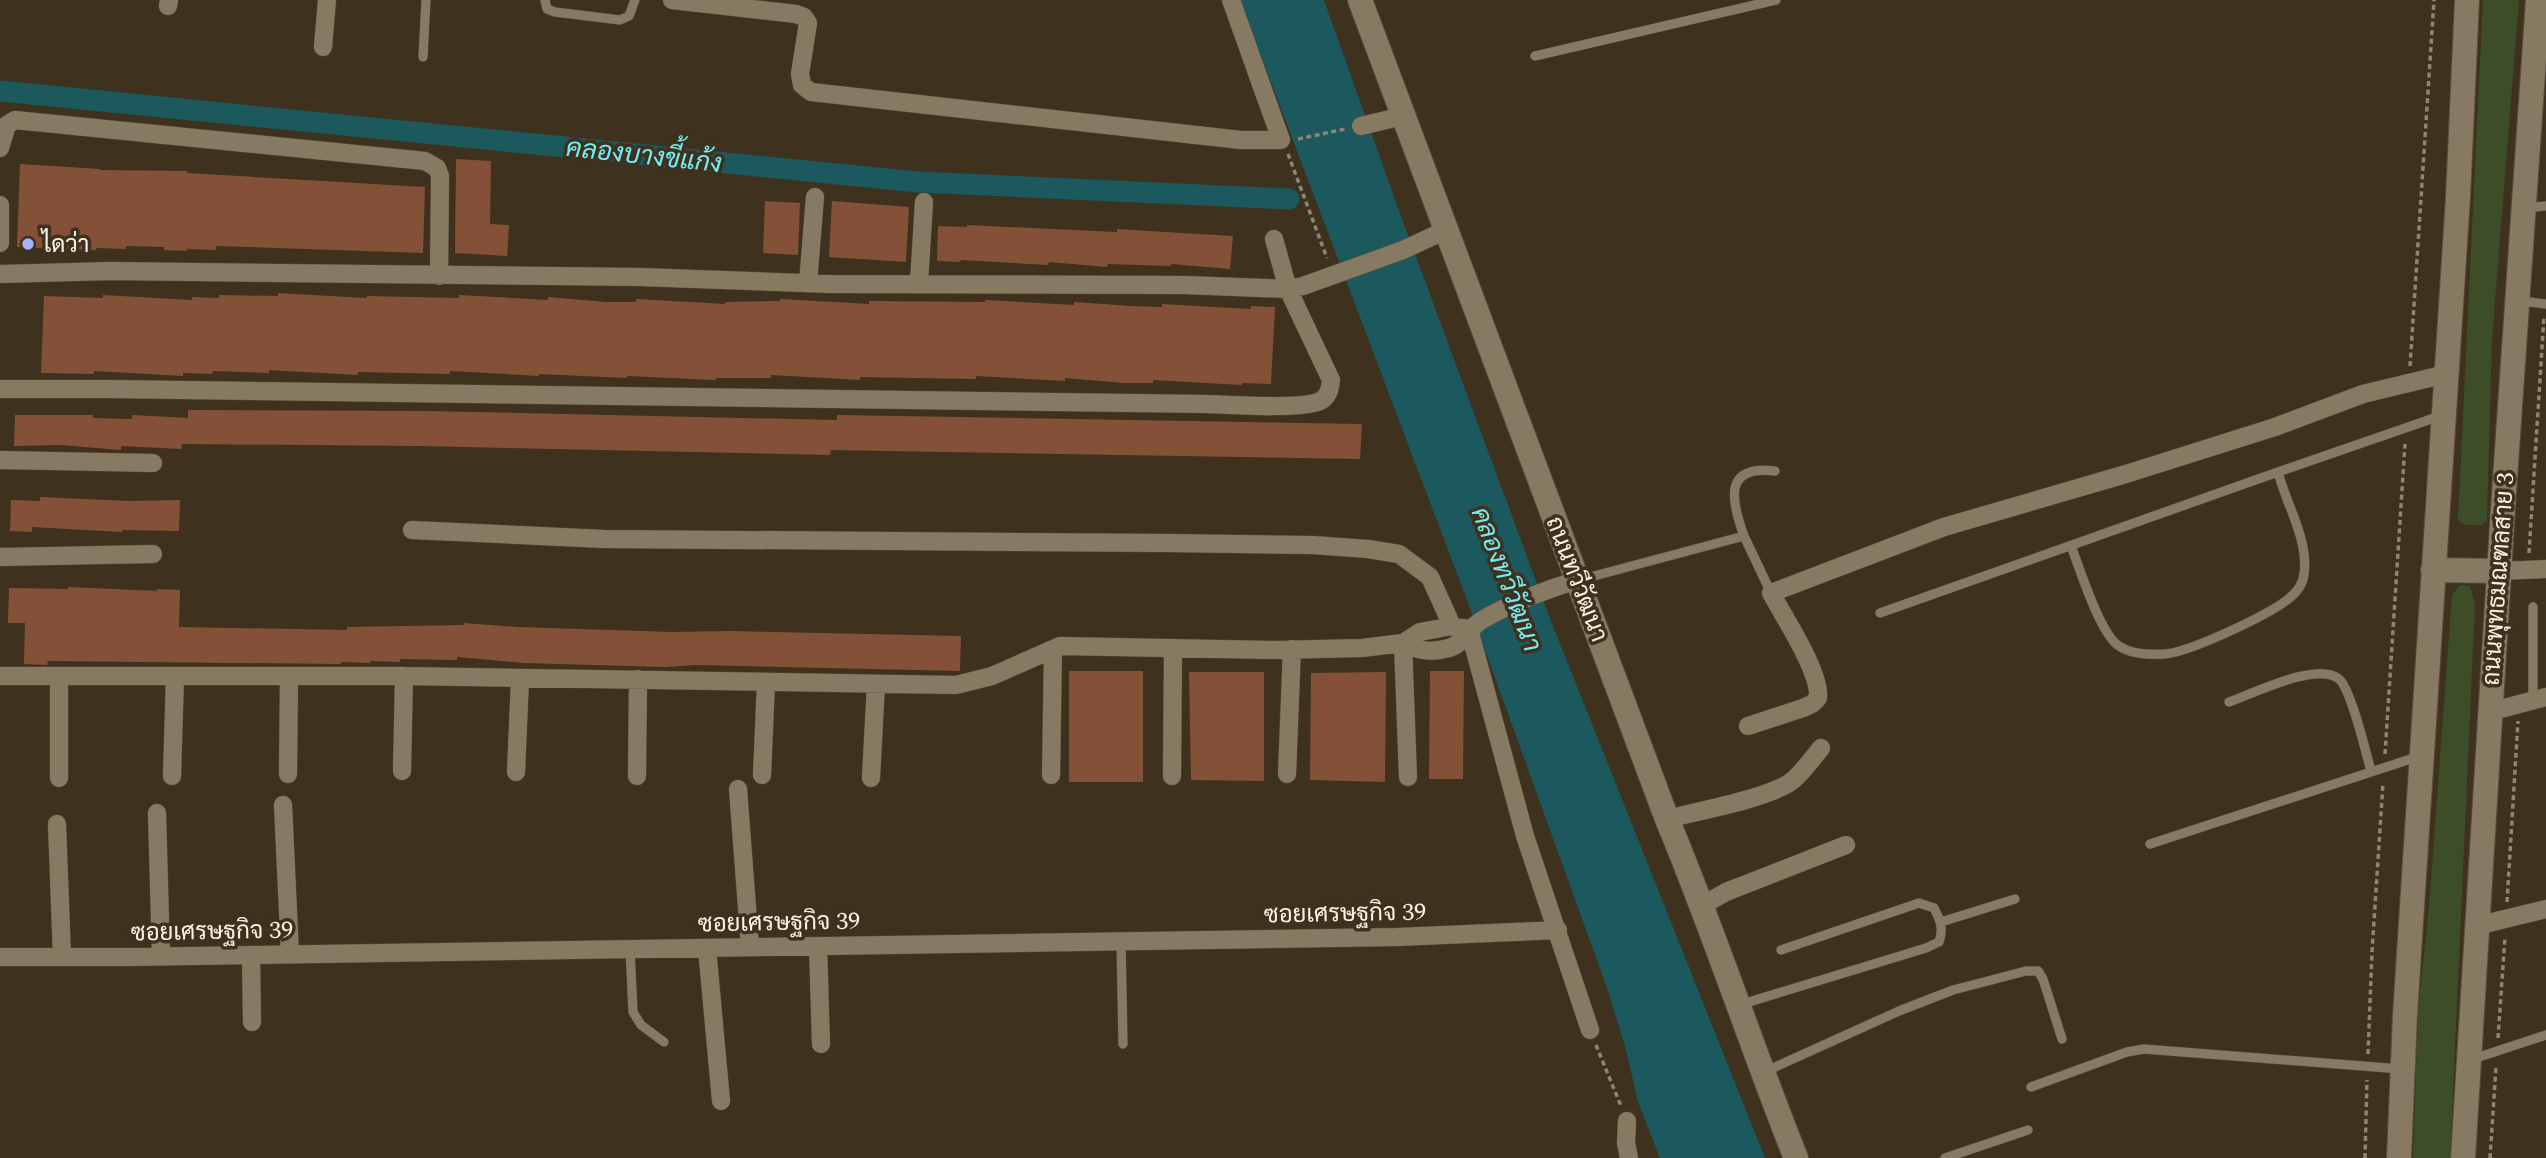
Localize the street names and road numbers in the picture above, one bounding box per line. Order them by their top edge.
street label: ถนนพุทธมณฑลสาย 3 [2474,471,2524,687]
street label: ถนนทวีวัฒนา [1536,511,1616,647]
street label: ซอยเศรษฐกิจ 39 [1263,895,1427,933]
street label: ซอยเศรษฐกิจ 39 [697,904,861,942]
street label: ซอยเศรษฐกิจ 39 [130,913,294,951]

